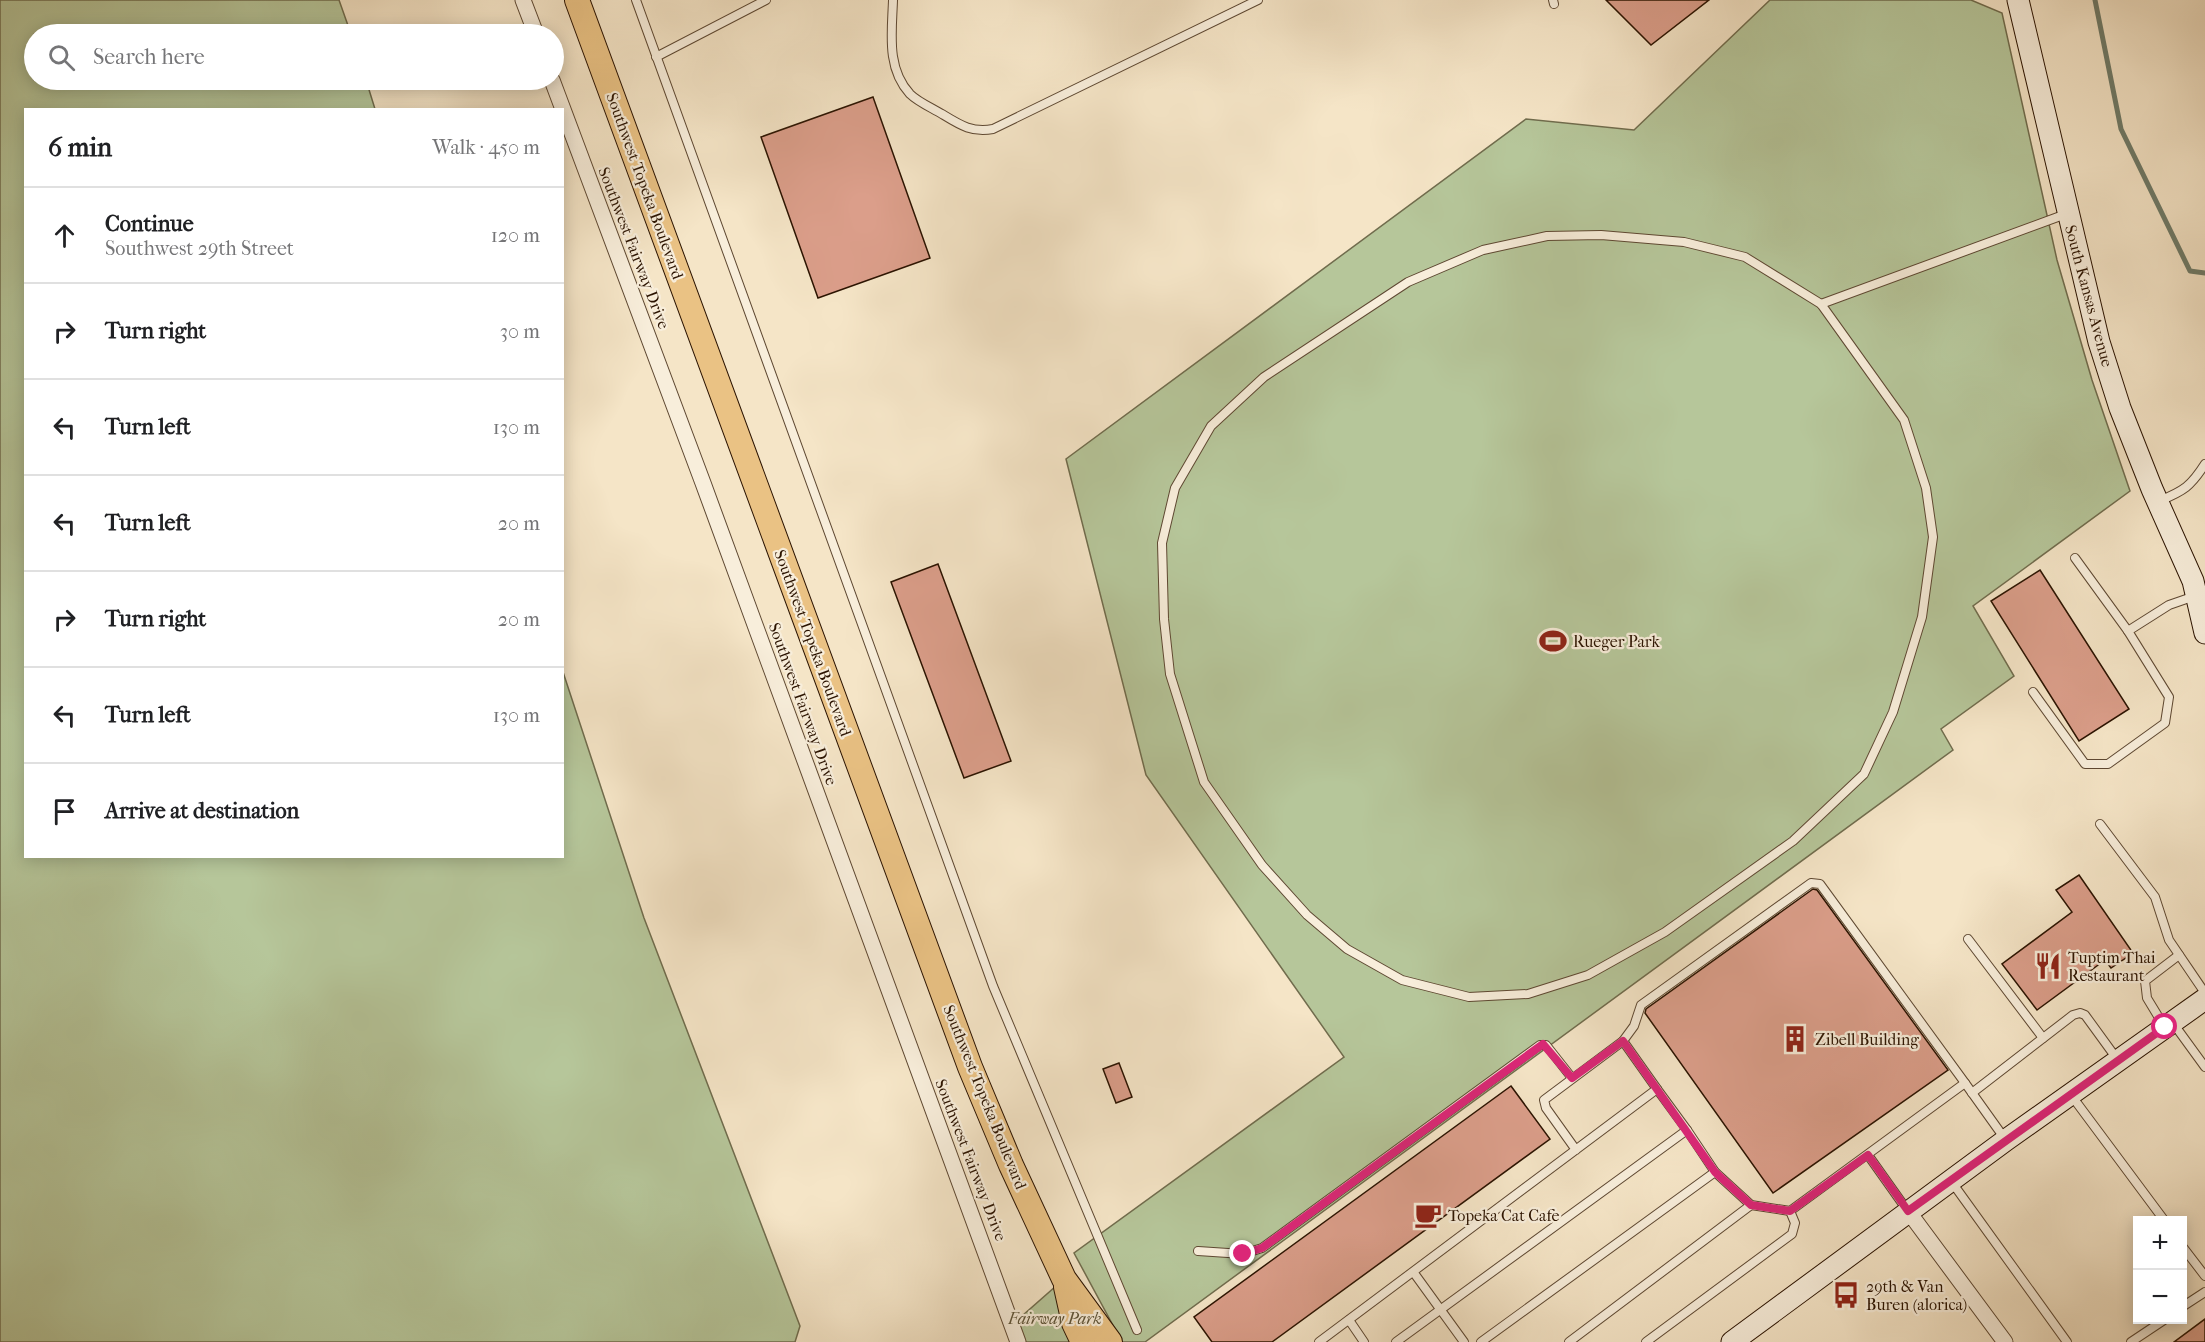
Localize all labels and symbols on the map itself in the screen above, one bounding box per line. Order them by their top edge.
street label: Southwest Topeka Boulevard [602,90,688,282]
street label: Southwest Fairway Drive [594,164,674,332]
street label: South Kansas Avenue [2061,223,2117,369]
street label: Southwest Topeka Boulevard [770,547,856,739]
street label: Southwest Fairway Drive [765,620,841,788]
sports icon: Rueger Park [1538,626,1568,656]
place label: Rueger Park [1573,632,1661,651]
place label: Tuptim Thai Restaurant [2068,948,2156,985]
restaurant icon: Tuptim Thai Restaurant [2033,951,2063,981]
street label: Southwest Topeka Boulevard [939,1002,1031,1192]
route start [2151,1013,2177,1039]
building icon: Zibell Building [1780,1024,1810,1054]
place label: Zibell Building [1815,1030,1919,1049]
street label: Southwest Fairway Drive [931,1076,1011,1244]
cafe icon: Topeka Cat Cafe [1413,1200,1443,1230]
place label: Topeka Cat Cafe [1448,1206,1560,1225]
route end [1229,1240,1255,1266]
place label: 29th & Van Buren (alorica) [1866,1277,1967,1314]
bus stop icon: 29th & Van Buren (alorica) [1831,1280,1861,1310]
park label: Fairway Park [1007,1309,1102,1328]

